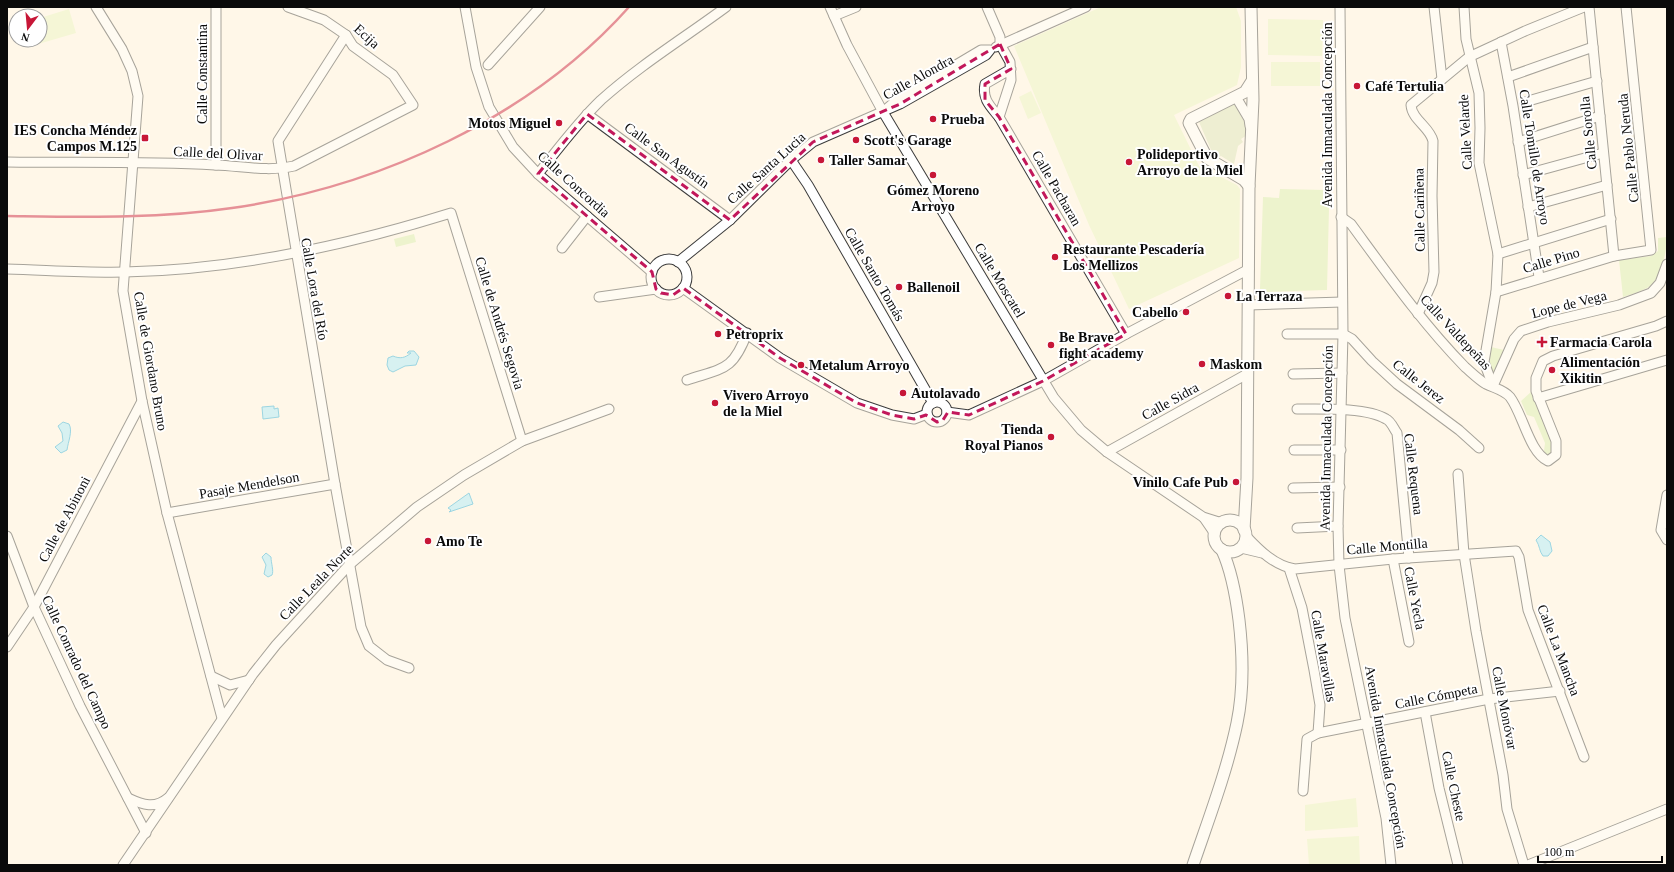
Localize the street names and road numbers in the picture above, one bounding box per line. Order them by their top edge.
street label: Ecija [351,21,383,52]
street label: Avenida Inmaculada Concepción [1320,22,1335,208]
street label: Calle Constantina [195,23,210,124]
street label: Calle Alondra [880,52,957,103]
street label: Calle Tomillo de Arroyo [1516,88,1553,226]
street label: Calle Pablo Neruda [1615,92,1642,203]
street label: Calle Velarde [1456,94,1475,170]
street label: Calle Sorolla [1577,95,1600,170]
street label: Calle San Agustín [621,120,712,191]
street label: Calle Santa Lucia [724,129,809,207]
street label: Calle del Olivar [173,144,263,163]
street label: Calle Concordia [535,148,613,221]
street label: Calle Pacharan [1029,148,1084,229]
street label: Calle Cariñena [1411,167,1428,252]
street label: Calle Santo Tomás [842,225,907,324]
street label: Calle Lora del Río [298,237,331,342]
street label: Calle Moscatel [971,240,1028,320]
street label: Calle Pino [1521,245,1581,276]
street label: Calle de Andrés Segovia [472,255,527,392]
street label: Lope de Vega [1530,288,1609,321]
street label: Calle de Giordano Bruno [131,290,170,432]
street label: Calle Valdepeñas [1417,292,1494,373]
street label: Avenida Inmaculada Concepción [1317,345,1336,531]
street label: Calle Jerez [1390,356,1448,406]
street label: Calle Sidra [1139,379,1202,423]
street label: Calle Requena [1401,432,1426,516]
street label: Pasaje Mendelson [198,469,300,502]
street label: Calle de Abinoni [36,474,93,565]
street label: Calle Montilla [1346,535,1429,558]
street label: Calle Leala Norte [276,541,356,623]
street label: Calle Yecla [1401,565,1428,632]
street label: Calle Conrado del Campo [39,593,114,731]
street label: Calle La Mancha [1534,602,1583,699]
street label: Calle Maravillas [1308,609,1339,703]
street label: Avenida Inmaculada Concepción [1362,664,1409,850]
street label: Calle Monóvar [1489,665,1520,751]
street label: Calle Cómpeta [1394,681,1479,712]
street label: Calle Cheste [1439,750,1468,822]

